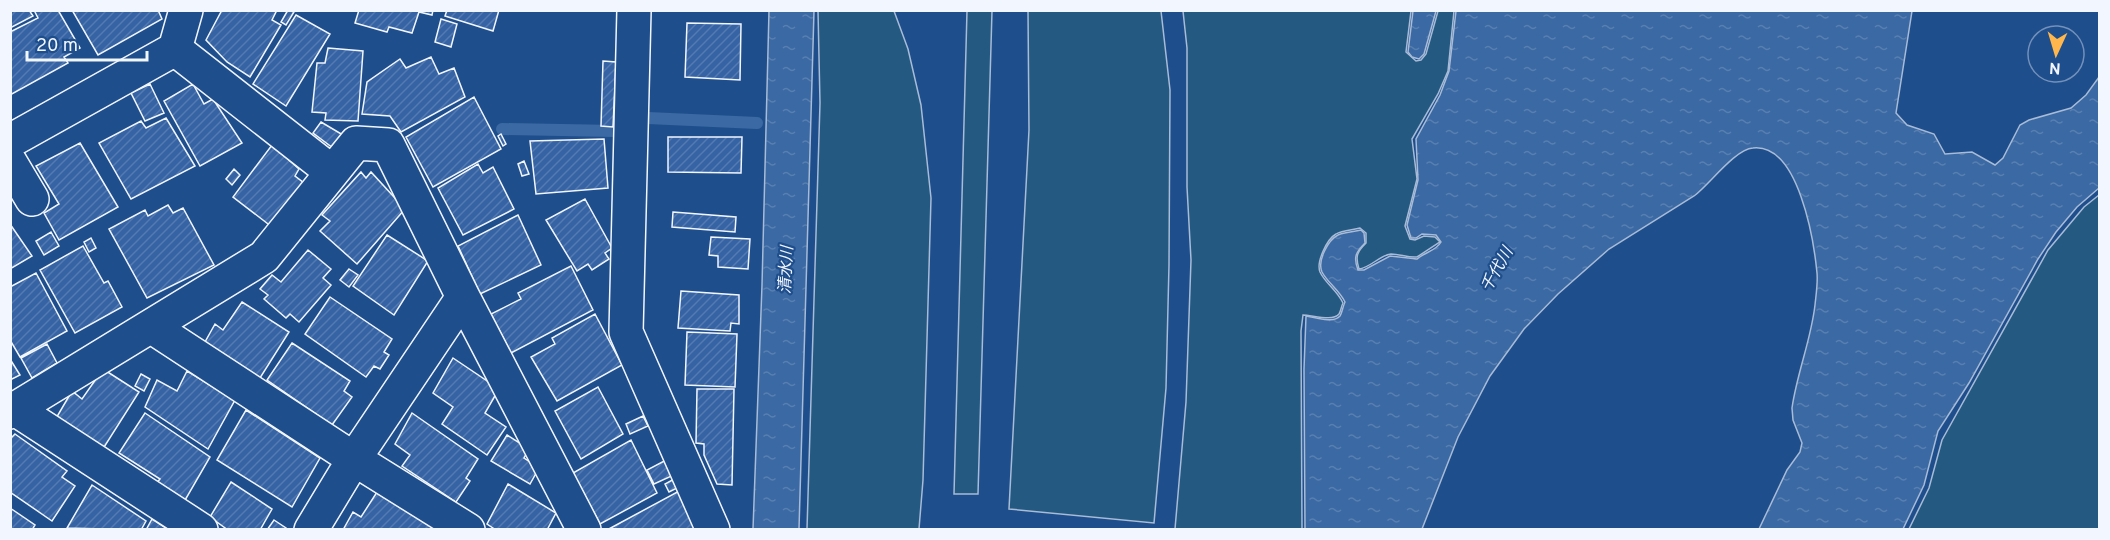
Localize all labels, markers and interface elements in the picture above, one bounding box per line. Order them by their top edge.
scale bar [27,24,147,62]
north arrow [2026,24,2086,84]
text: 20 m [36,35,78,58]
text: N [2049,57,2062,77]
water label: 千代川 [1477,242,1519,296]
water label: 清水川 [776,244,798,295]

